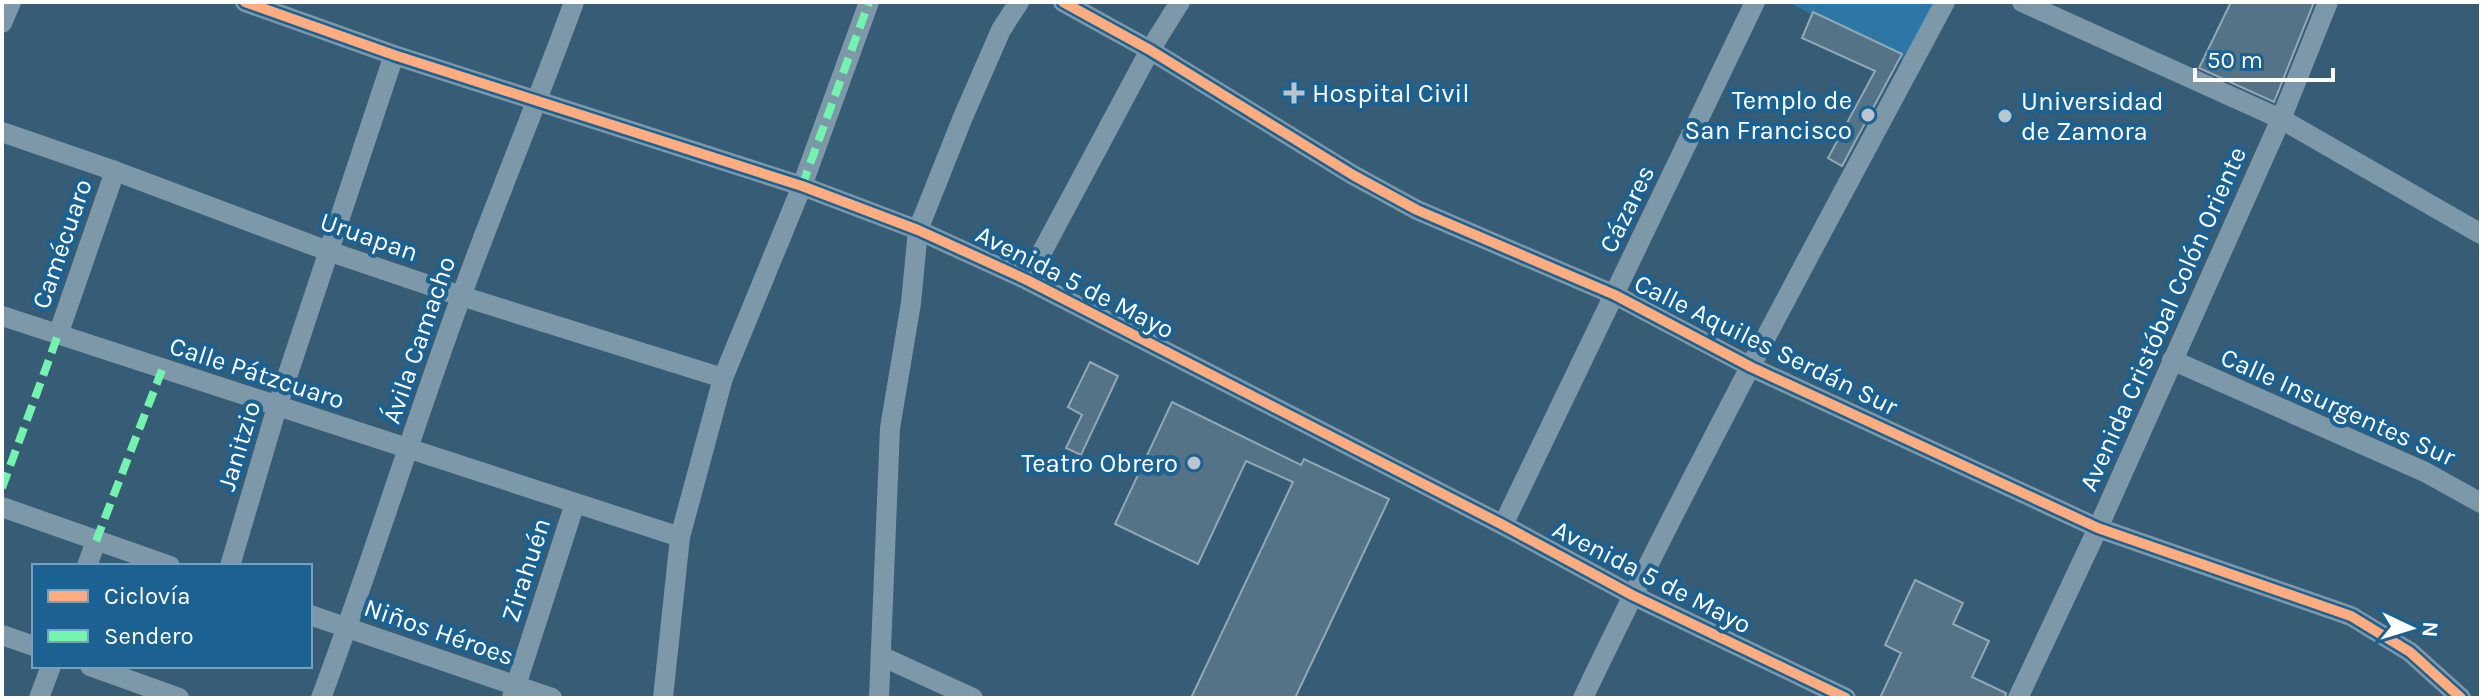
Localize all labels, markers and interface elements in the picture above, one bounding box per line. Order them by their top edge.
scale bar [2195,32,2333,82]
text: 50 m [2207,46,2263,74]
place label: Hospital Civil [1312,78,1470,109]
marker: Hospital Civil [1283,82,1305,104]
place label: Templo de San Francisco [1685,85,1852,146]
place label: Universidad de Zamora [2021,86,2164,147]
marker: Templo de San Francisco [1859,106,1877,124]
marker: Universidad de Zamora [1996,107,2014,125]
street label: Avenida Cristóbal Colón Oriente [2073,142,2253,496]
street label: Cázares [1593,160,1661,258]
street label: Camécuaro [25,175,99,313]
street label: Uruapan [316,206,422,268]
street label: Avenida 5 de Mayo [971,219,1179,345]
street label: Ávila Camacho [375,252,462,428]
street label: Calle Aquiles Serdán Sur [1629,268,1903,423]
street label: Calle Pátzcuaro [166,330,348,416]
street label: Calle Insurgentes Sur [2216,341,2461,473]
street label: Janitzio [211,397,267,495]
place label: Teatro Obrero [1021,448,1178,479]
marker: Teatro Obrero [1185,454,1203,472]
street label: Zirahuén [495,514,557,626]
street label: Avenida 5 de Mayo [1548,514,1756,640]
legend [32,564,312,668]
text: Ciclovía [104,582,191,610]
north arrow [2371,588,2451,668]
street label: Niños Héroes [360,592,518,672]
text: N [2416,621,2443,638]
text: Sendero [104,622,194,650]

